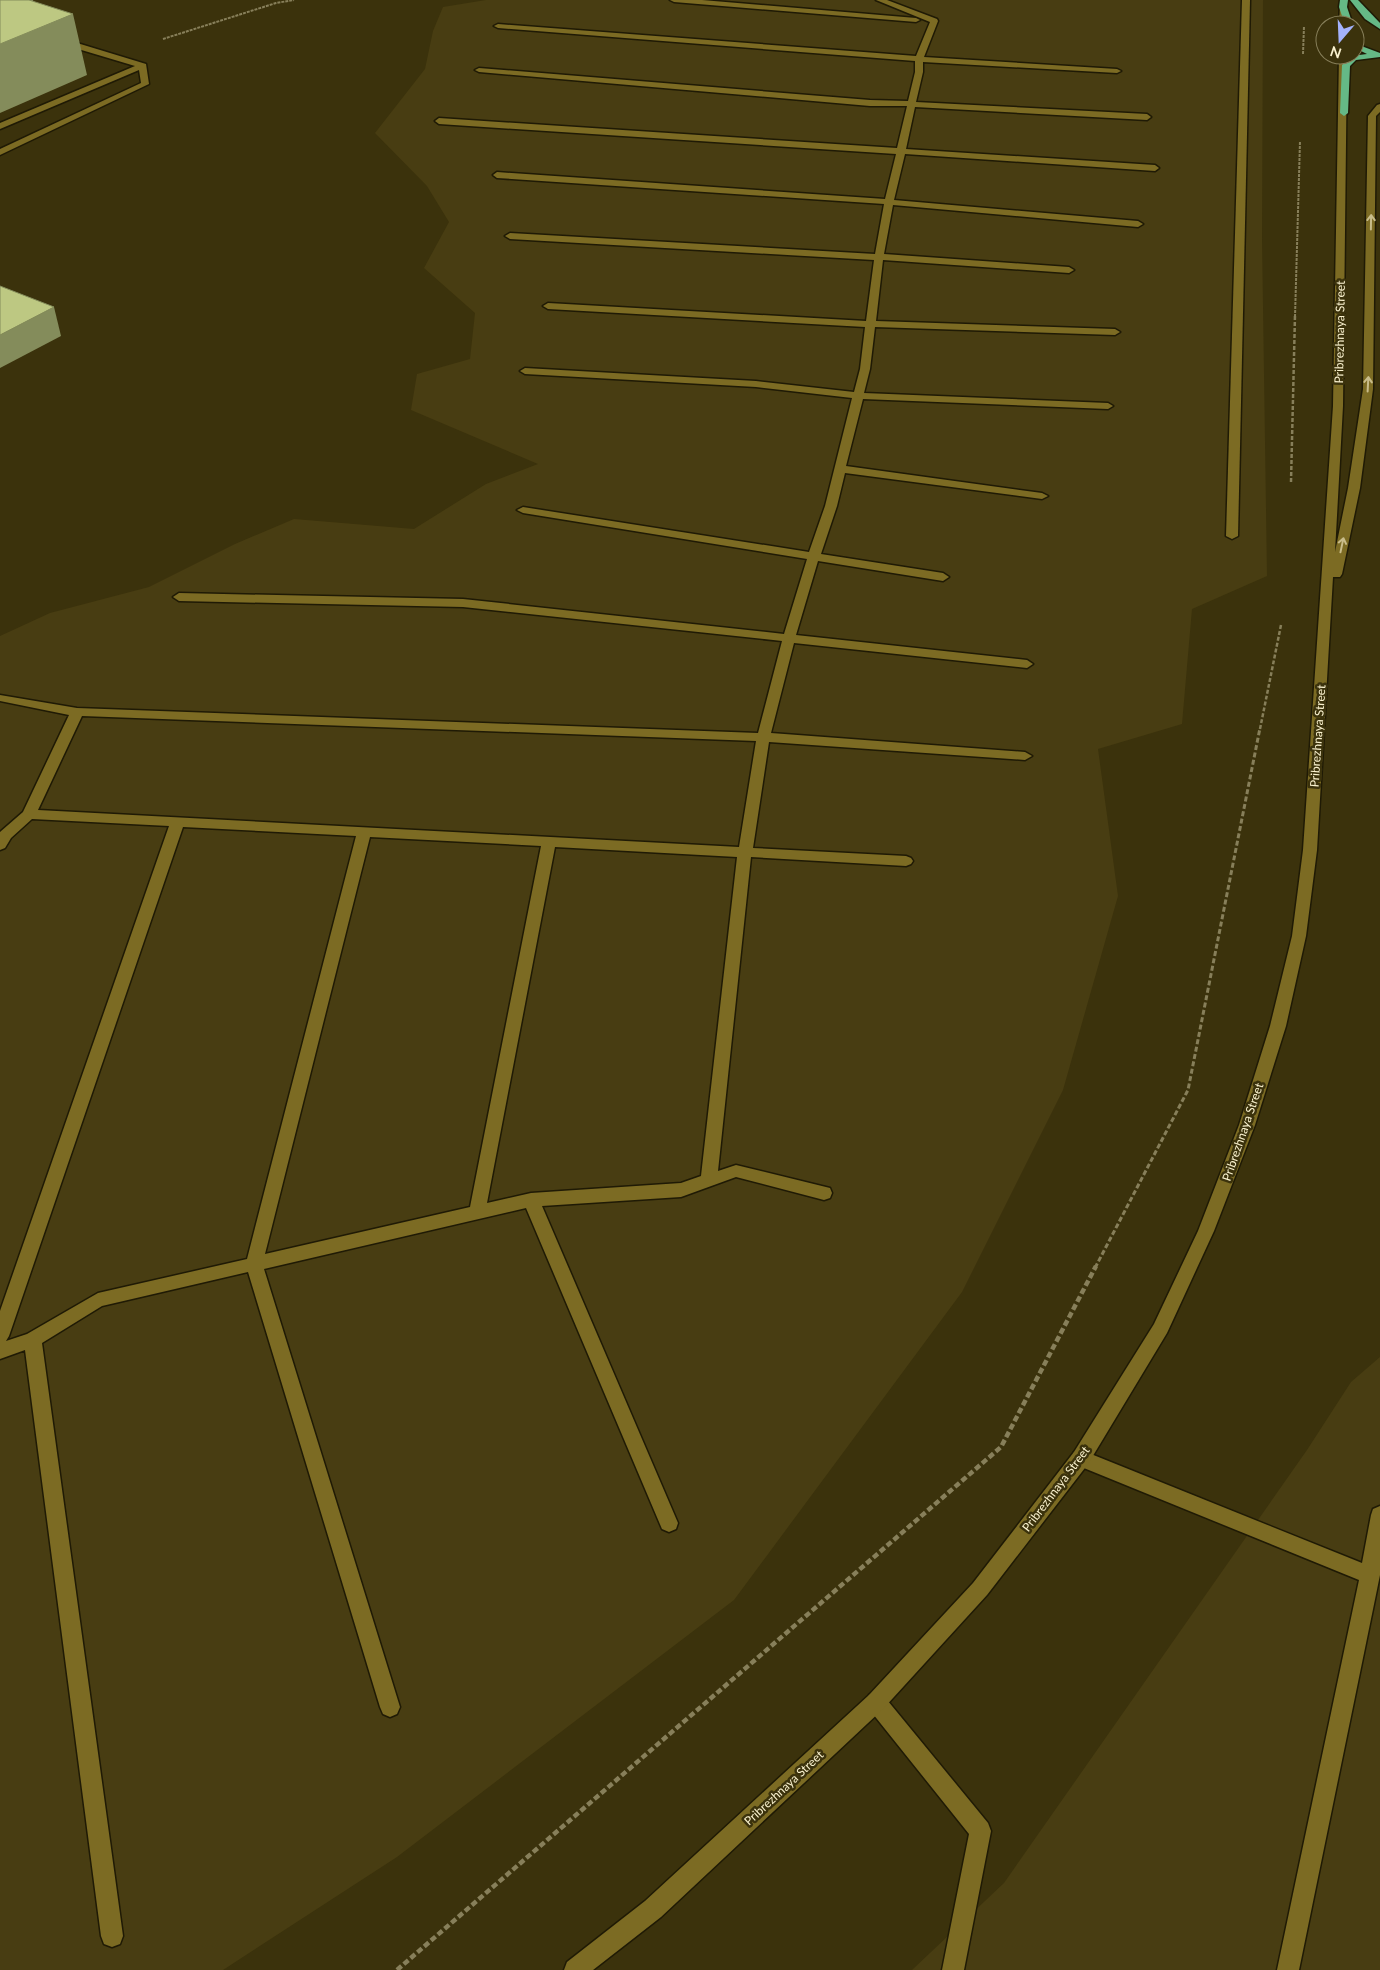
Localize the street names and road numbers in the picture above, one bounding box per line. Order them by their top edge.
street label: Pribrezhnaya Street [1331,280,1348,384]
street label: Pribrezhnaya Street [1306,683,1329,788]
street label: Pribrezhnaya Street [1219,1080,1267,1183]
street label: Pribrezhnaya Street [1019,1443,1093,1534]
street label: Pribrezhnaya Street [741,1747,827,1828]

